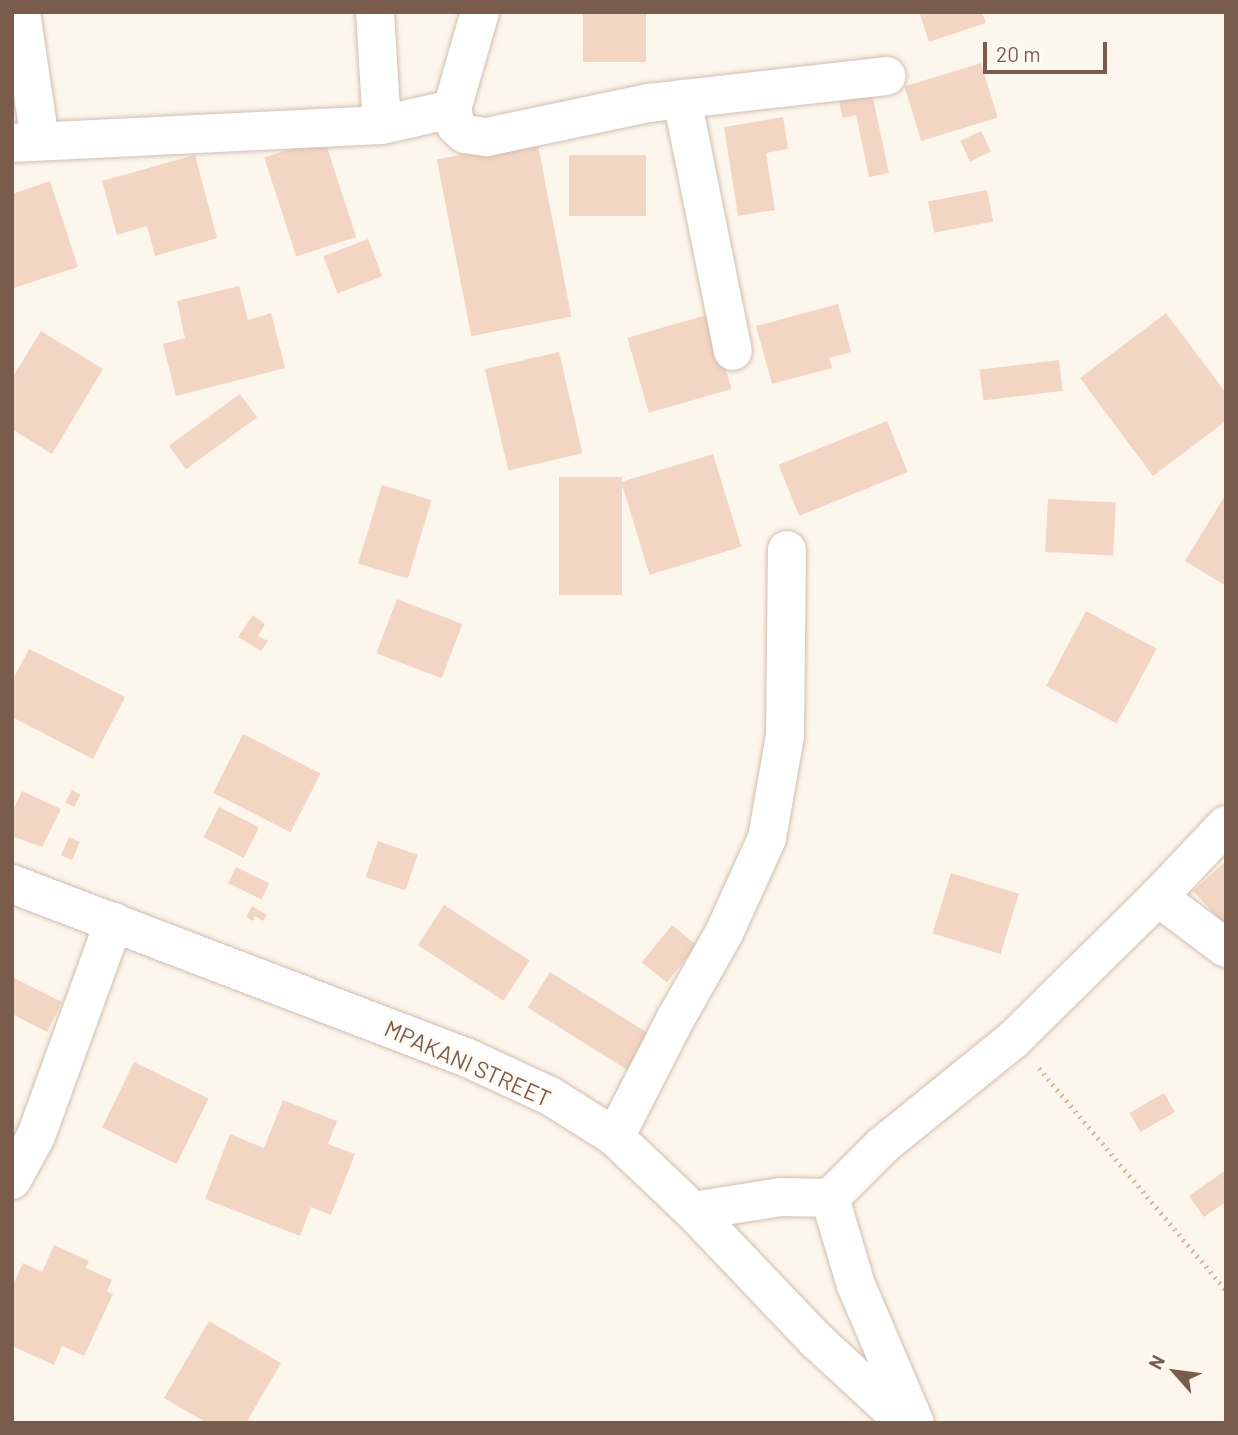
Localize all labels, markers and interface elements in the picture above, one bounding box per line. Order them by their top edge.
scale bar [986,28,1110,72]
text: 20 m [996,41,1041,66]
street label: MPAKANI STREET [381,1014,555,1112]
north arrow [1140,1337,1210,1407]
text: N [1143,1351,1169,1373]

